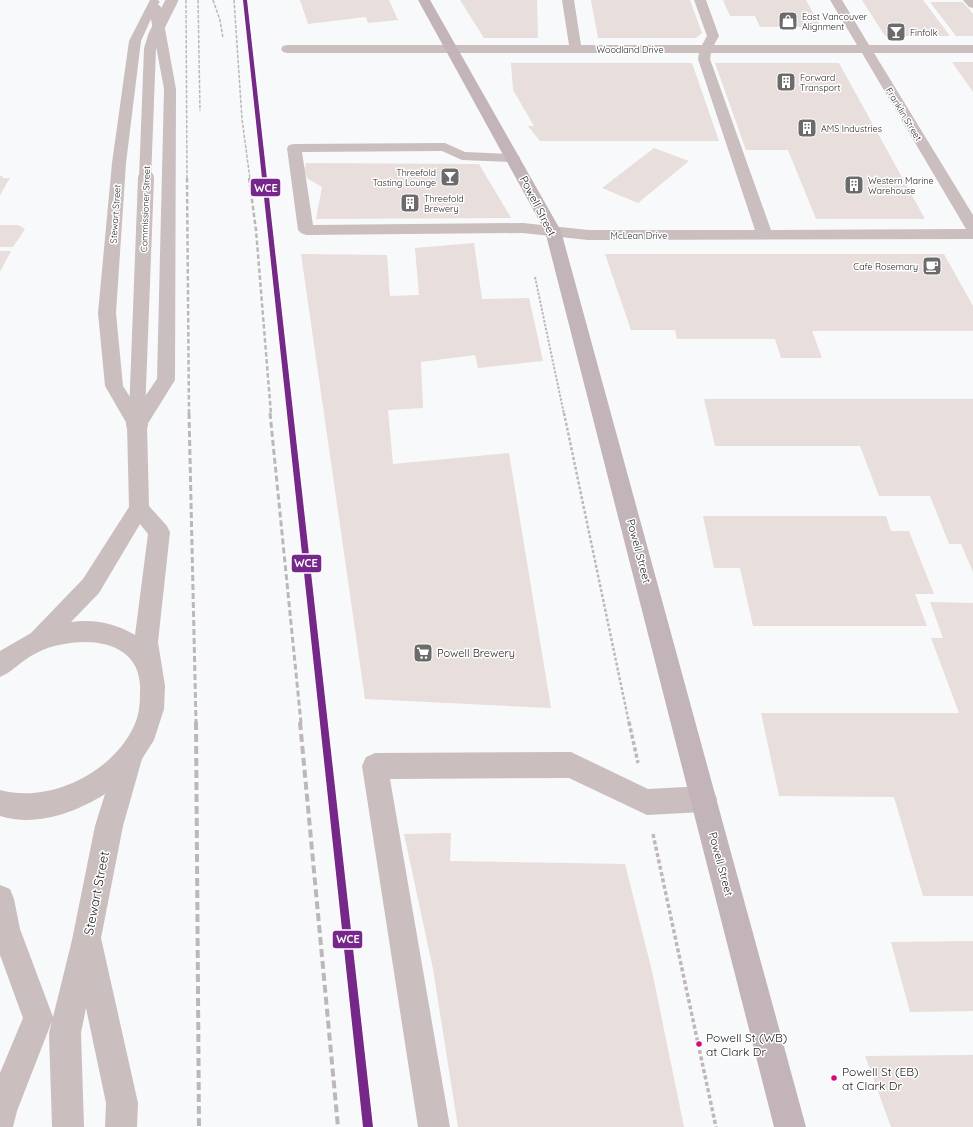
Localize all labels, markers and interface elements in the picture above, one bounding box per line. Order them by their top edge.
shop icon: East Vancouver Alignment [777,10,799,32]
place label: East Vancouver Alignment [802,11,868,32]
bar icon: Finfolk [885,21,907,43]
place label: Finfolk [910,27,938,38]
street label: Woodland Drive [596,44,664,55]
building icon: Forward Transport [775,71,797,93]
place label: Forward Transport [800,72,841,93]
street label: Franklin Street [884,85,924,143]
building icon: AMS Industries [796,117,818,139]
place label: AMS Industries [821,123,882,134]
street label: Commissioner Street [138,166,152,252]
bar icon: Threefold Tasting Lounge [439,166,461,188]
place label: Threefold Tasting Lounge [372,167,436,188]
street label: Powell Street [517,174,559,239]
building icon: Western Marine Warehouse [843,174,865,196]
place label: Western Marine Warehouse [868,175,934,196]
line badge: WCE [250,178,281,197]
text: WCE [254,181,278,195]
street label: Stewart Street [107,184,123,244]
building icon: Threefold Brewery [399,192,421,214]
place label: Threefold Brewery [424,193,464,214]
street label: McLean Drive [611,230,667,241]
cafe icon: Cafe Rosemary [921,255,943,277]
place label: Cafe Rosemary [853,261,918,272]
street label: Powell Street [624,517,654,585]
line badge: WCE [291,554,322,573]
text: WCE [294,556,318,570]
supermarket icon: Powell Brewery [412,642,434,664]
place label: Powell Brewery [437,646,515,660]
street label: Powell Street [706,830,736,898]
street label: Stewart Street [80,850,112,936]
line badge: WCE [332,930,363,949]
text: WCE [336,932,360,946]
place label: Powell St (WB) at Clark Dr [706,1030,787,1059]
marker: Powell St (WB) at Clark Dr [694,1039,704,1049]
place label: Powell St (EB) at Clark Dr [842,1064,919,1093]
marker: Powell St (EB) at Clark Dr [829,1073,839,1083]

